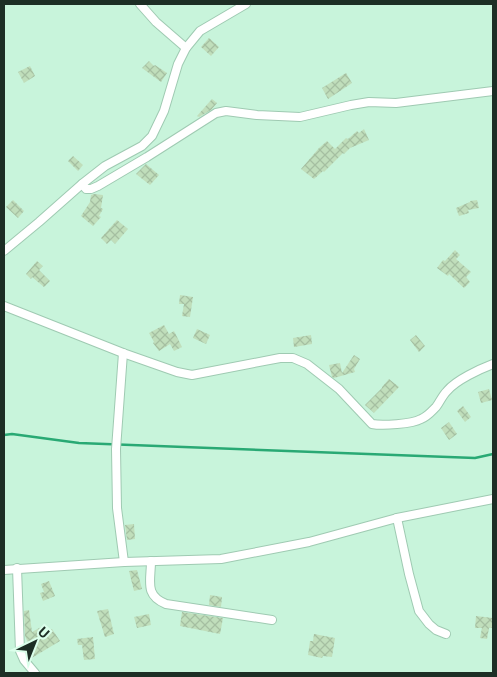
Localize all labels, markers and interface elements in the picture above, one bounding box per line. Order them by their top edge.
north arrow [10,617,60,667]
text: U [35,623,53,641]

